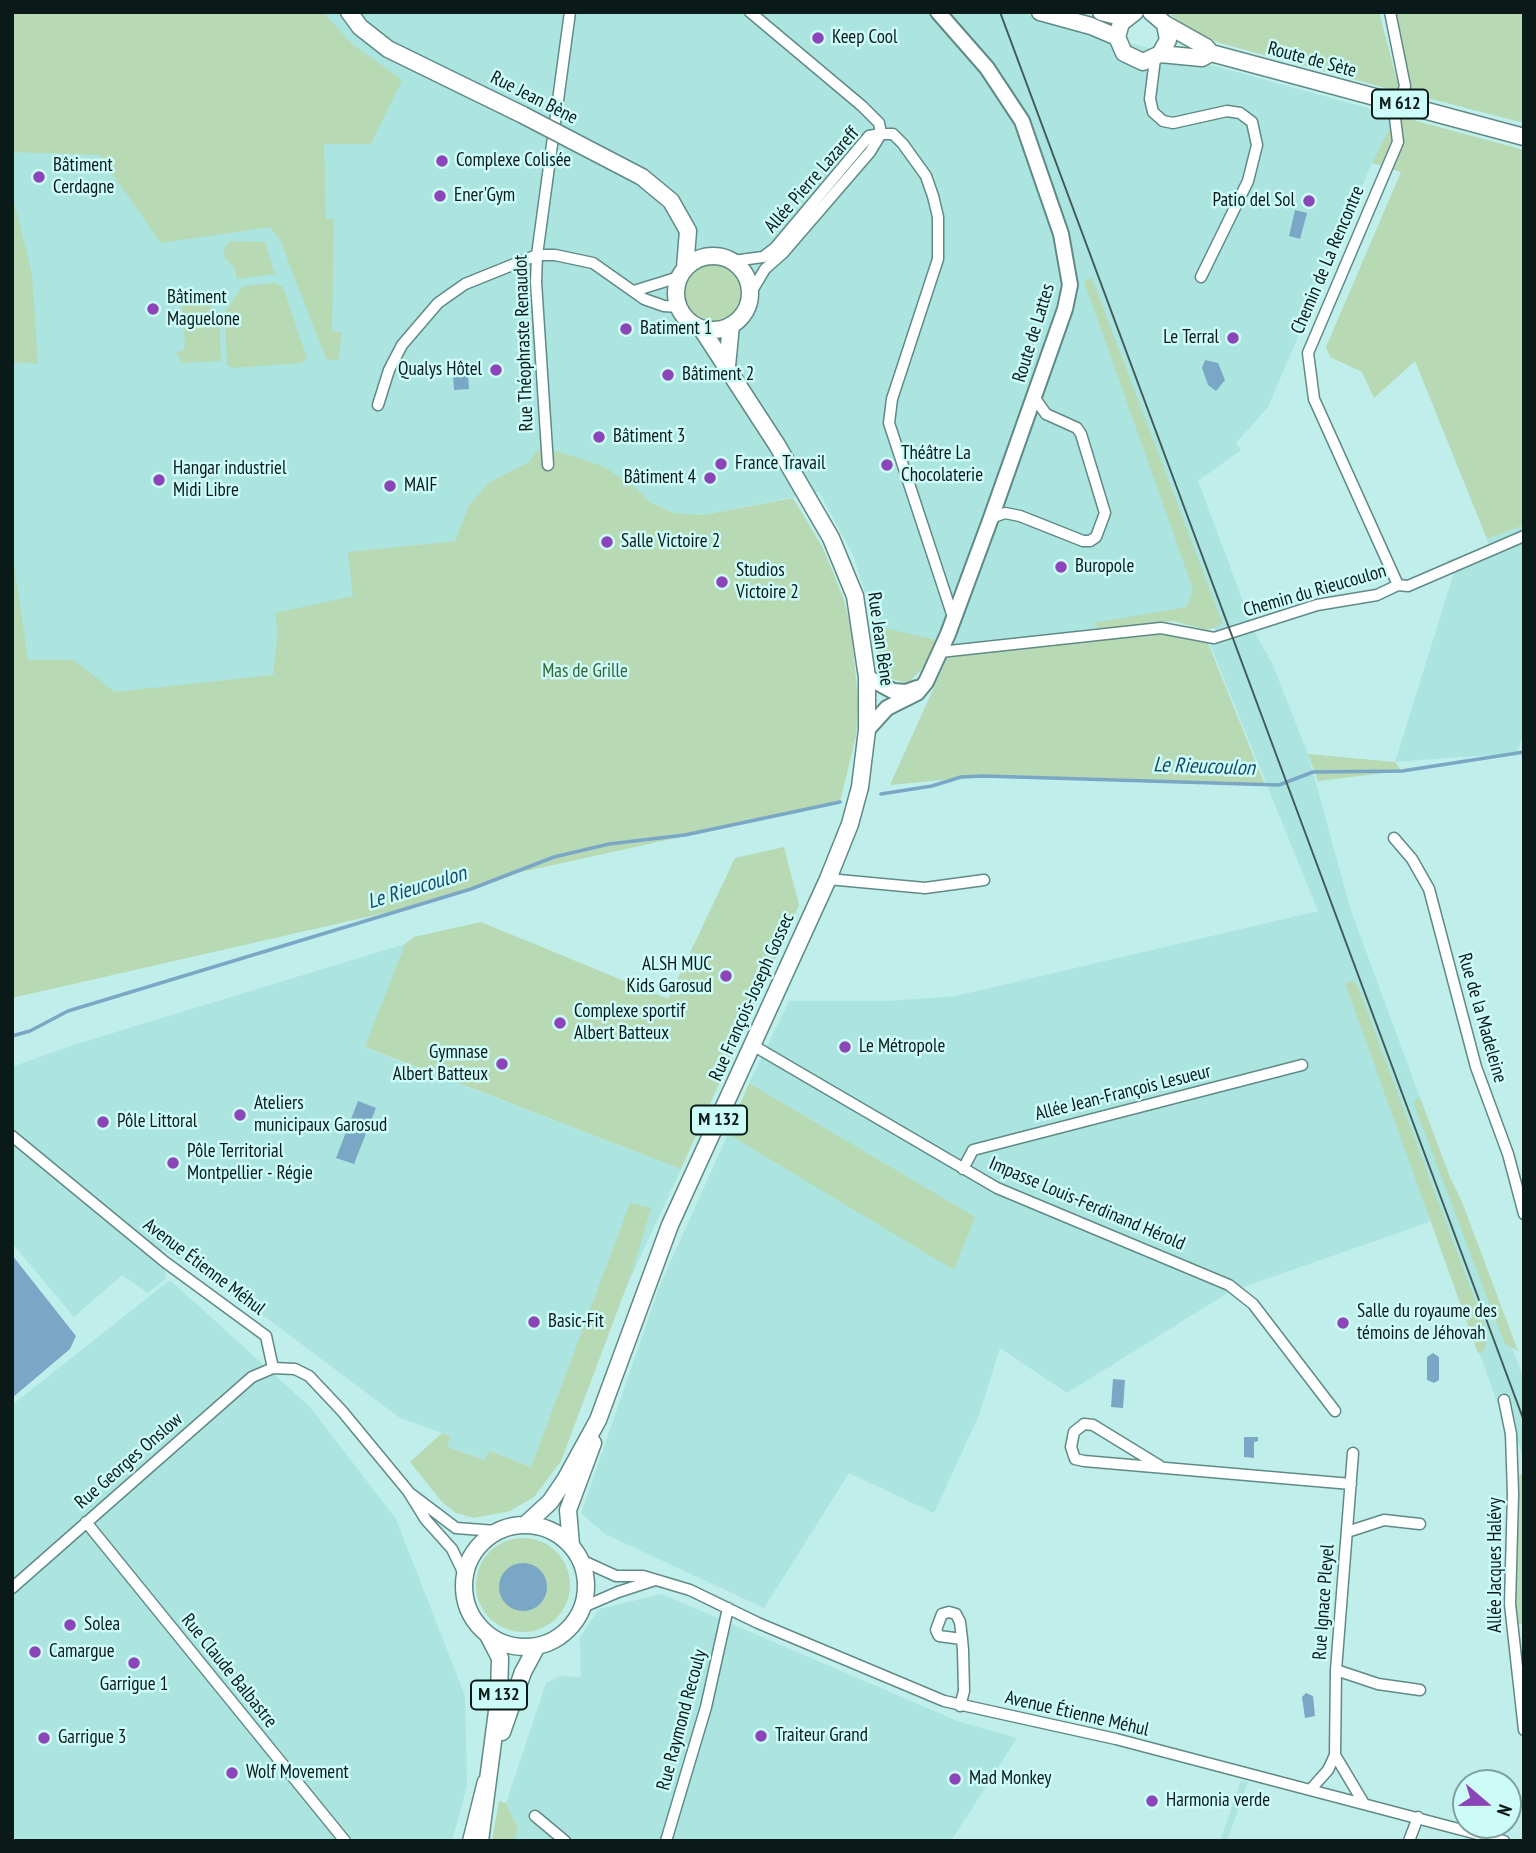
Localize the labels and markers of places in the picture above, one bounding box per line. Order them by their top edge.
place label: Keep Cool [832,27,897,49]
marker: Keep Cool [810,30,826,46]
place label: Complexe Colisée [456,150,571,172]
marker: Complexe Colisée [434,153,450,169]
place label: Bâtiment Cerdagne [53,155,114,199]
marker: Bâtiment Cerdagne [31,169,47,185]
place label: Ener'Gym [454,185,515,207]
marker: Ener'Gym [432,188,448,204]
place label: Patio del Sol [1212,190,1295,212]
marker: Patio del Sol [1301,193,1317,209]
place label: Bâtiment Maguelone [167,287,240,331]
marker: Bâtiment Maguelone [145,301,161,317]
place label: Batiment 1 [640,318,712,340]
marker: Batiment 1 [618,321,634,337]
place label: Le Terral [1163,327,1219,349]
marker: Le Terral [1225,330,1241,346]
place label: Qualys Hôtel [398,359,482,381]
marker: Qualys Hôtel [488,362,504,378]
place label: Bâtiment 2 [682,364,754,386]
marker: Bâtiment 2 [660,367,676,383]
place label: Bâtiment 3 [613,426,685,448]
marker: Bâtiment 3 [591,429,607,445]
place label: Théâtre La Chocolaterie [901,443,983,487]
place label: France Travail [735,453,826,475]
marker: France Travail [713,456,729,472]
marker: Théâtre La Chocolaterie [879,457,895,473]
place label: Hangar industriel Midi Libre [173,458,286,502]
place label: Bâtiment 4 [624,467,696,489]
marker: Bâtiment 4 [702,470,718,486]
marker: Hangar industriel Midi Libre [151,472,167,488]
place label: MAIF [404,475,437,497]
marker: MAIF [382,478,398,494]
place label: Salle Victoire 2 [621,531,720,553]
marker: Salle Victoire 2 [599,534,615,550]
place label: Buropole [1075,556,1134,578]
marker: Buropole [1053,559,1069,575]
place label: Studios Victoire 2 [736,560,799,604]
marker: Studios Victoire 2 [714,574,730,590]
place label: ALSH MUC Kids Garosud [627,954,712,998]
marker: ALSH MUC Kids Garosud [718,968,734,984]
place label: Complexe sportif Albert Batteux [574,1001,685,1045]
marker: Complexe sportif Albert Batteux [552,1015,568,1031]
place label: Le Métropole [859,1036,945,1058]
marker: Le Métropole [837,1039,853,1055]
place label: Gymnase Albert Batteux [393,1042,488,1086]
marker: Gymnase Albert Batteux [494,1056,510,1072]
place label: Ateliers municipaux Garosud [254,1093,387,1137]
marker: Ateliers municipaux Garosud [232,1107,248,1123]
place label: Pôle Littoral [117,1111,197,1133]
marker: Pôle Littoral [95,1114,111,1130]
place label: Pôle Territorial Montpellier - Régie [187,1141,313,1185]
marker: Pôle Territorial Montpellier - Régie [165,1155,181,1171]
place label: Salle du royaume des témoins de Jéhovah [1357,1301,1497,1345]
place label: Basic-Fit [548,1311,604,1333]
marker: Basic-Fit [526,1314,542,1330]
marker: Salle du royaume des témoins de Jéhovah [1335,1315,1351,1331]
place label: Solea [84,1614,120,1636]
marker: Solea [62,1617,78,1633]
place label: Camargue [49,1641,115,1663]
marker: Camargue [27,1644,43,1660]
marker: Garrigue 1 [126,1655,142,1671]
place label: Garrigue 1 [100,1674,168,1696]
place label: Traiteur Grand [775,1725,868,1747]
place label: Garrigue 3 [58,1727,126,1749]
marker: Traiteur Grand [753,1728,769,1744]
marker: Garrigue 3 [36,1730,52,1746]
place label: Wolf Movement [246,1762,349,1784]
marker: Wolf Movement [224,1765,240,1781]
place label: Mad Monkey [969,1768,1051,1790]
marker: Mad Monkey [947,1771,963,1787]
place label: Harmonia verde [1166,1790,1270,1812]
marker: Harmonia verde [1144,1793,1160,1809]

